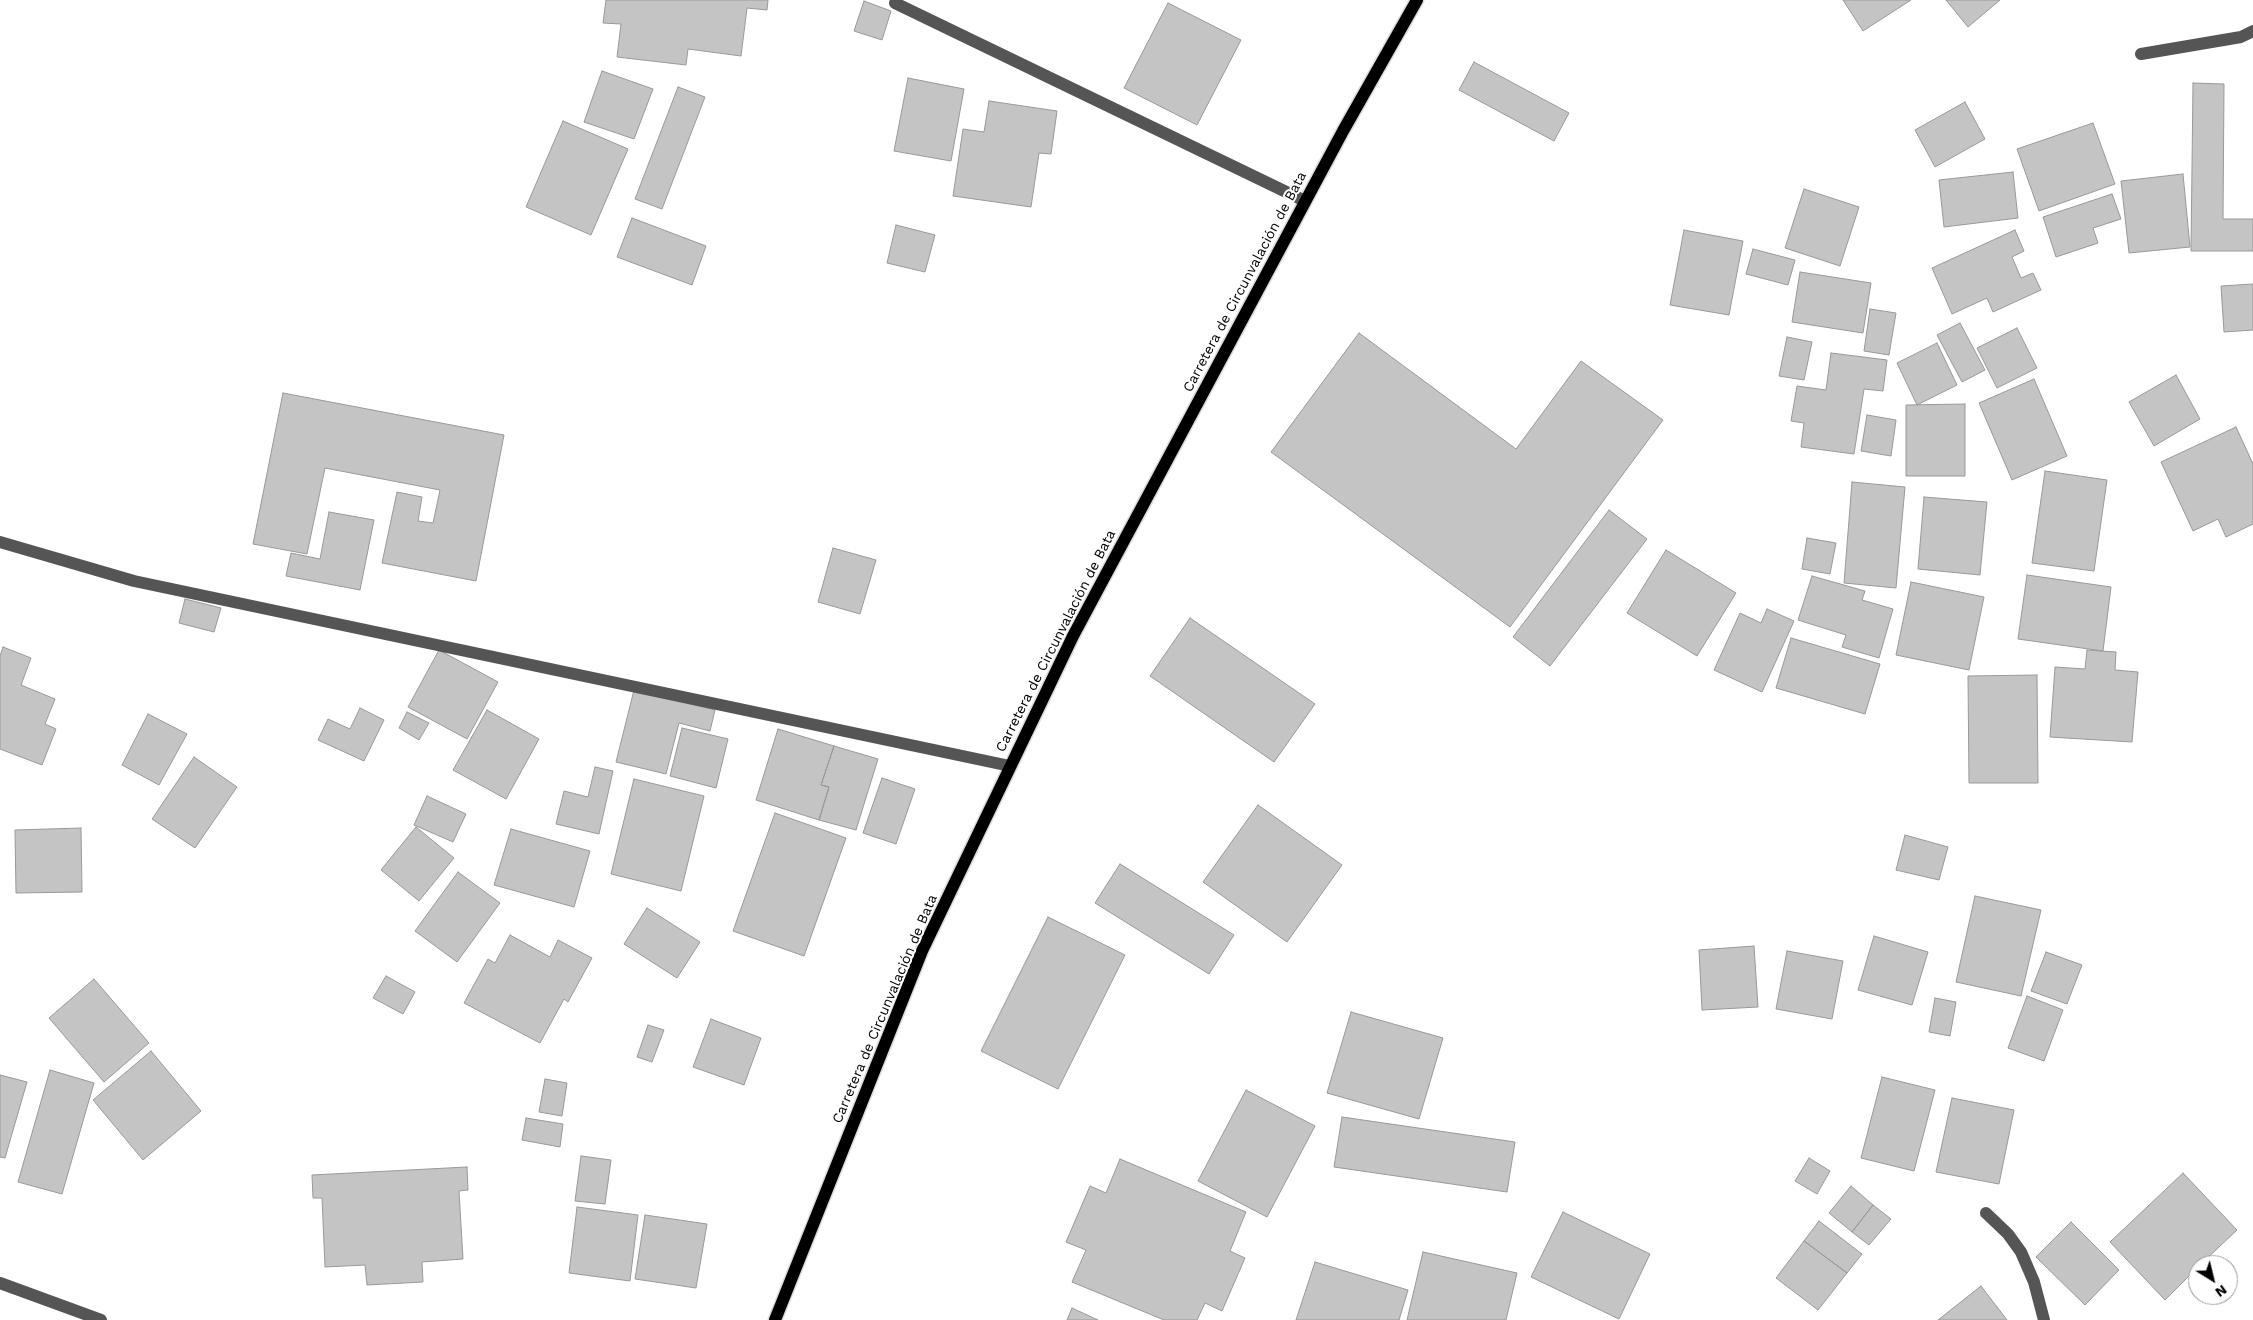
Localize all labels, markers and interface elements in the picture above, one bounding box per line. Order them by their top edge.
street label: Carretera de Circunvalación de Bata [1180,169,1310,395]
street label: Carretera de Circunvalación de Bata [992,527,1120,755]
street label: Carretera de Circunvalación de Bata [829,892,941,1126]
north arrow [2188,1255,2238,1305]
text: N [2212,1282,2230,1301]

